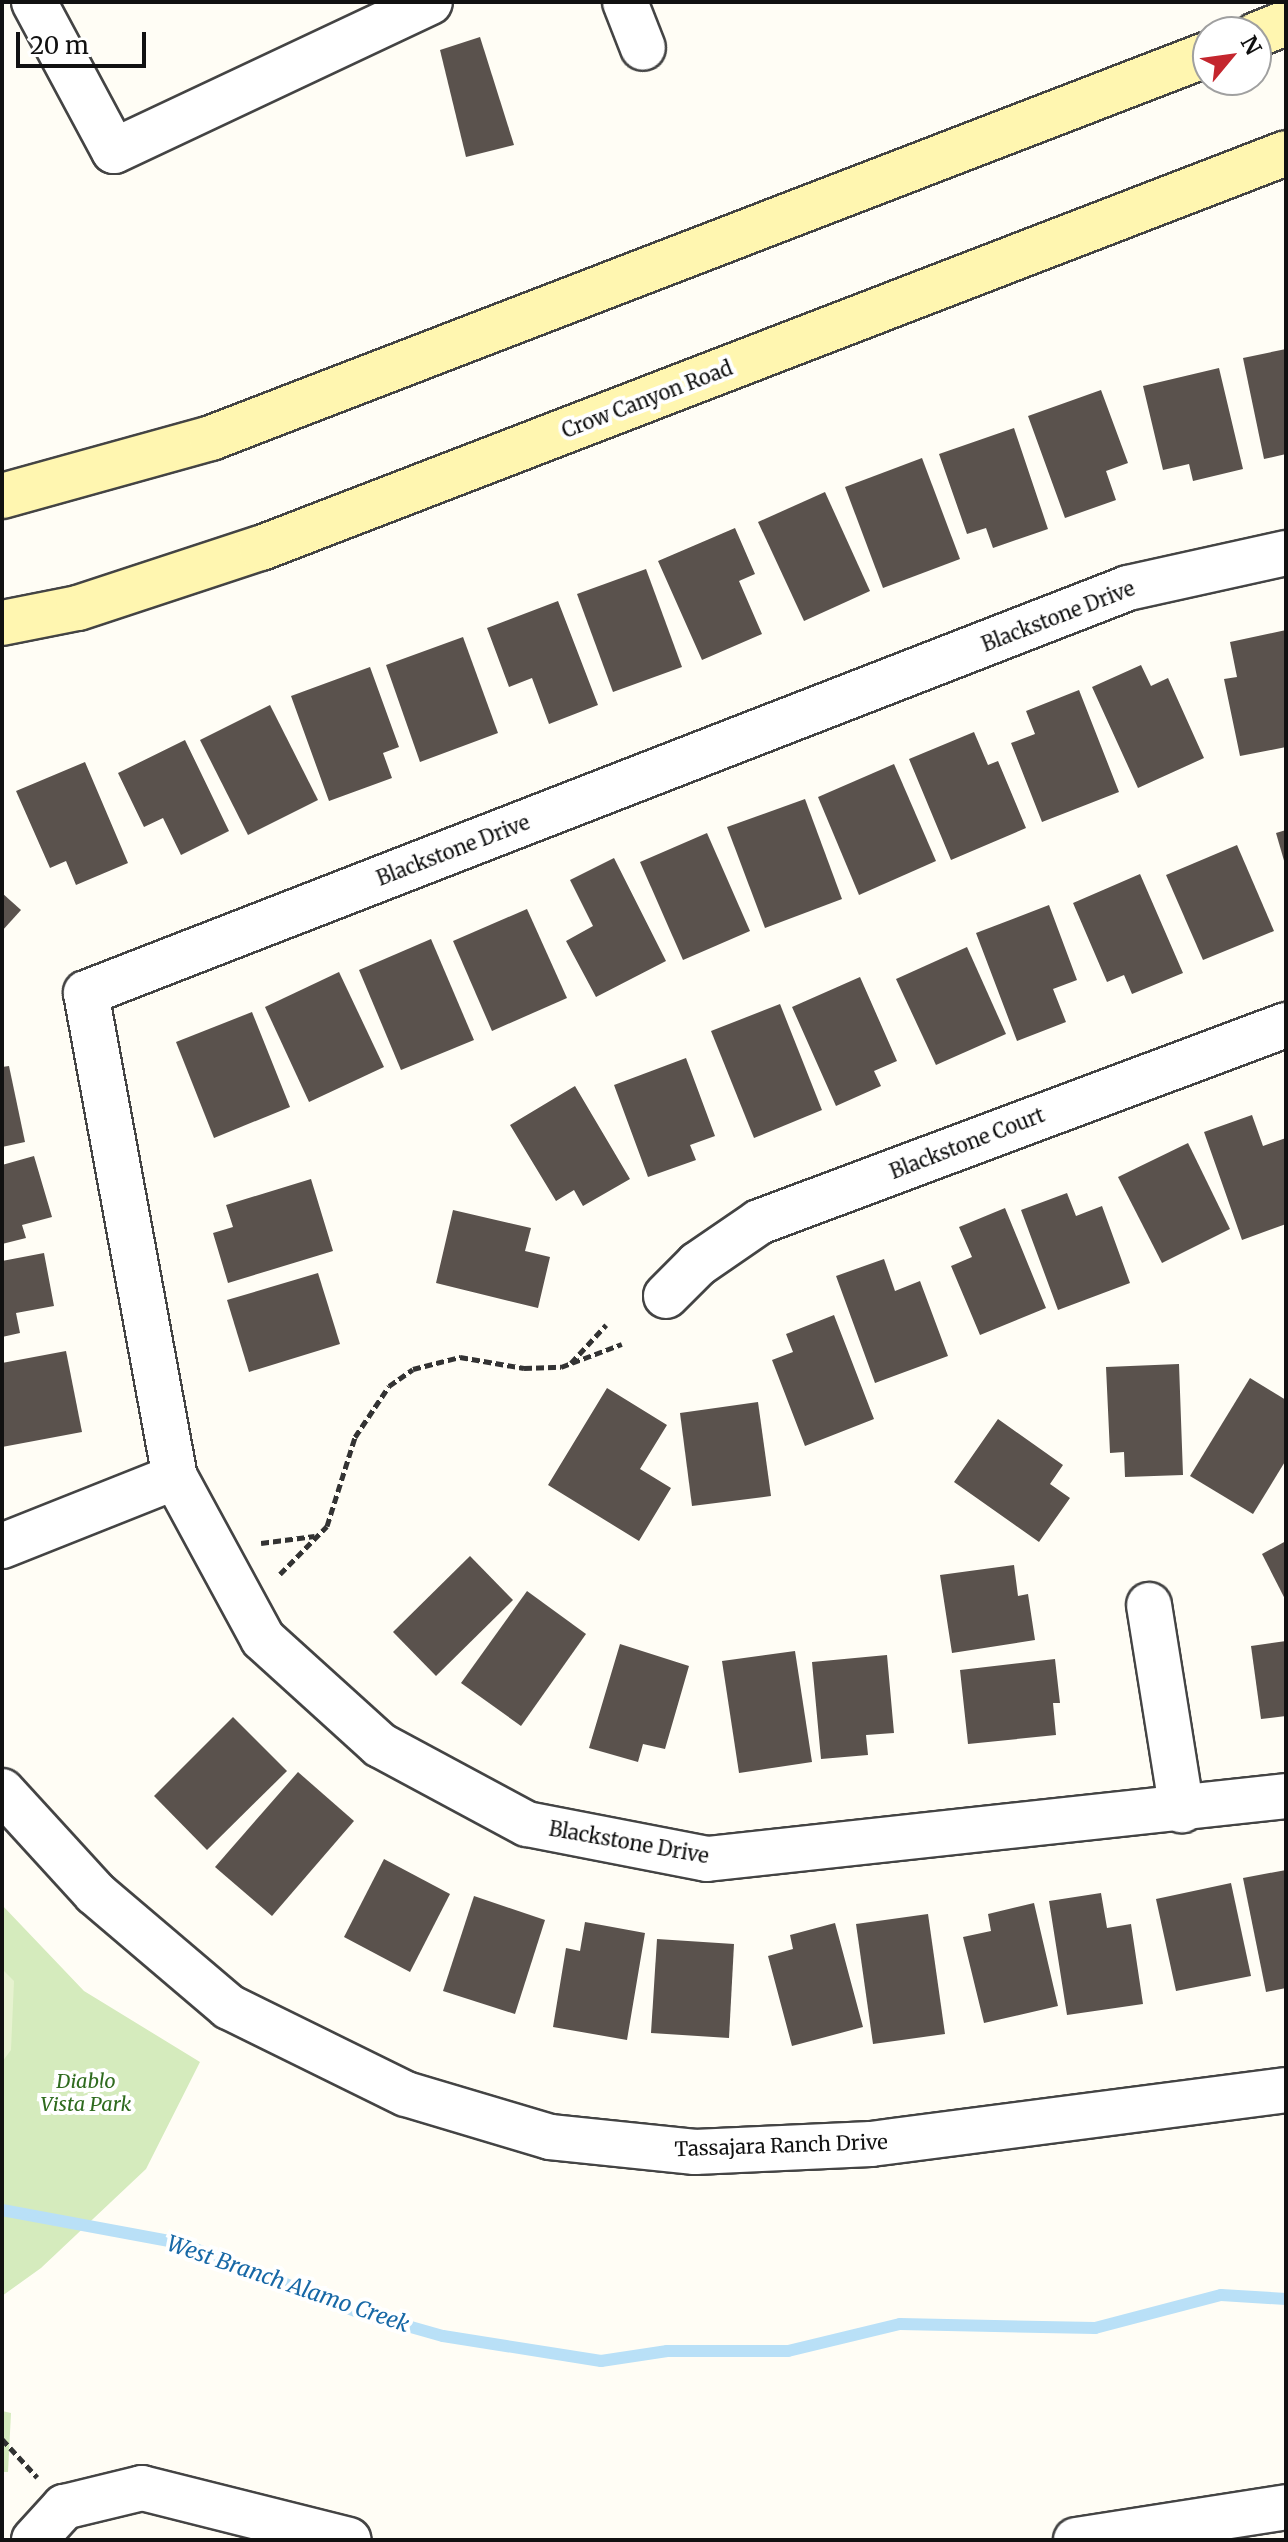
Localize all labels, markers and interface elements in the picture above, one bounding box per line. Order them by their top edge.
scale bar [20,16,150,66]
north arrow [1192,16,1272,96]
text: 20 m [30,30,89,61]
text: N [1235,31,1268,60]
street label: Crow Canyon Road [558,355,736,443]
street label: Blackstone Drive [978,576,1138,656]
street label: Blackstone Drive [373,810,533,890]
street label: Blackstone Court [886,1102,1048,1184]
street label: Blackstone Drive [547,1816,711,1868]
park label: Diablo Vista Park [41,2069,131,2116]
street label: Tassajara Ranch Drive [674,2129,888,2161]
water label: West Branch Alamo Creek [163,2230,413,2338]

